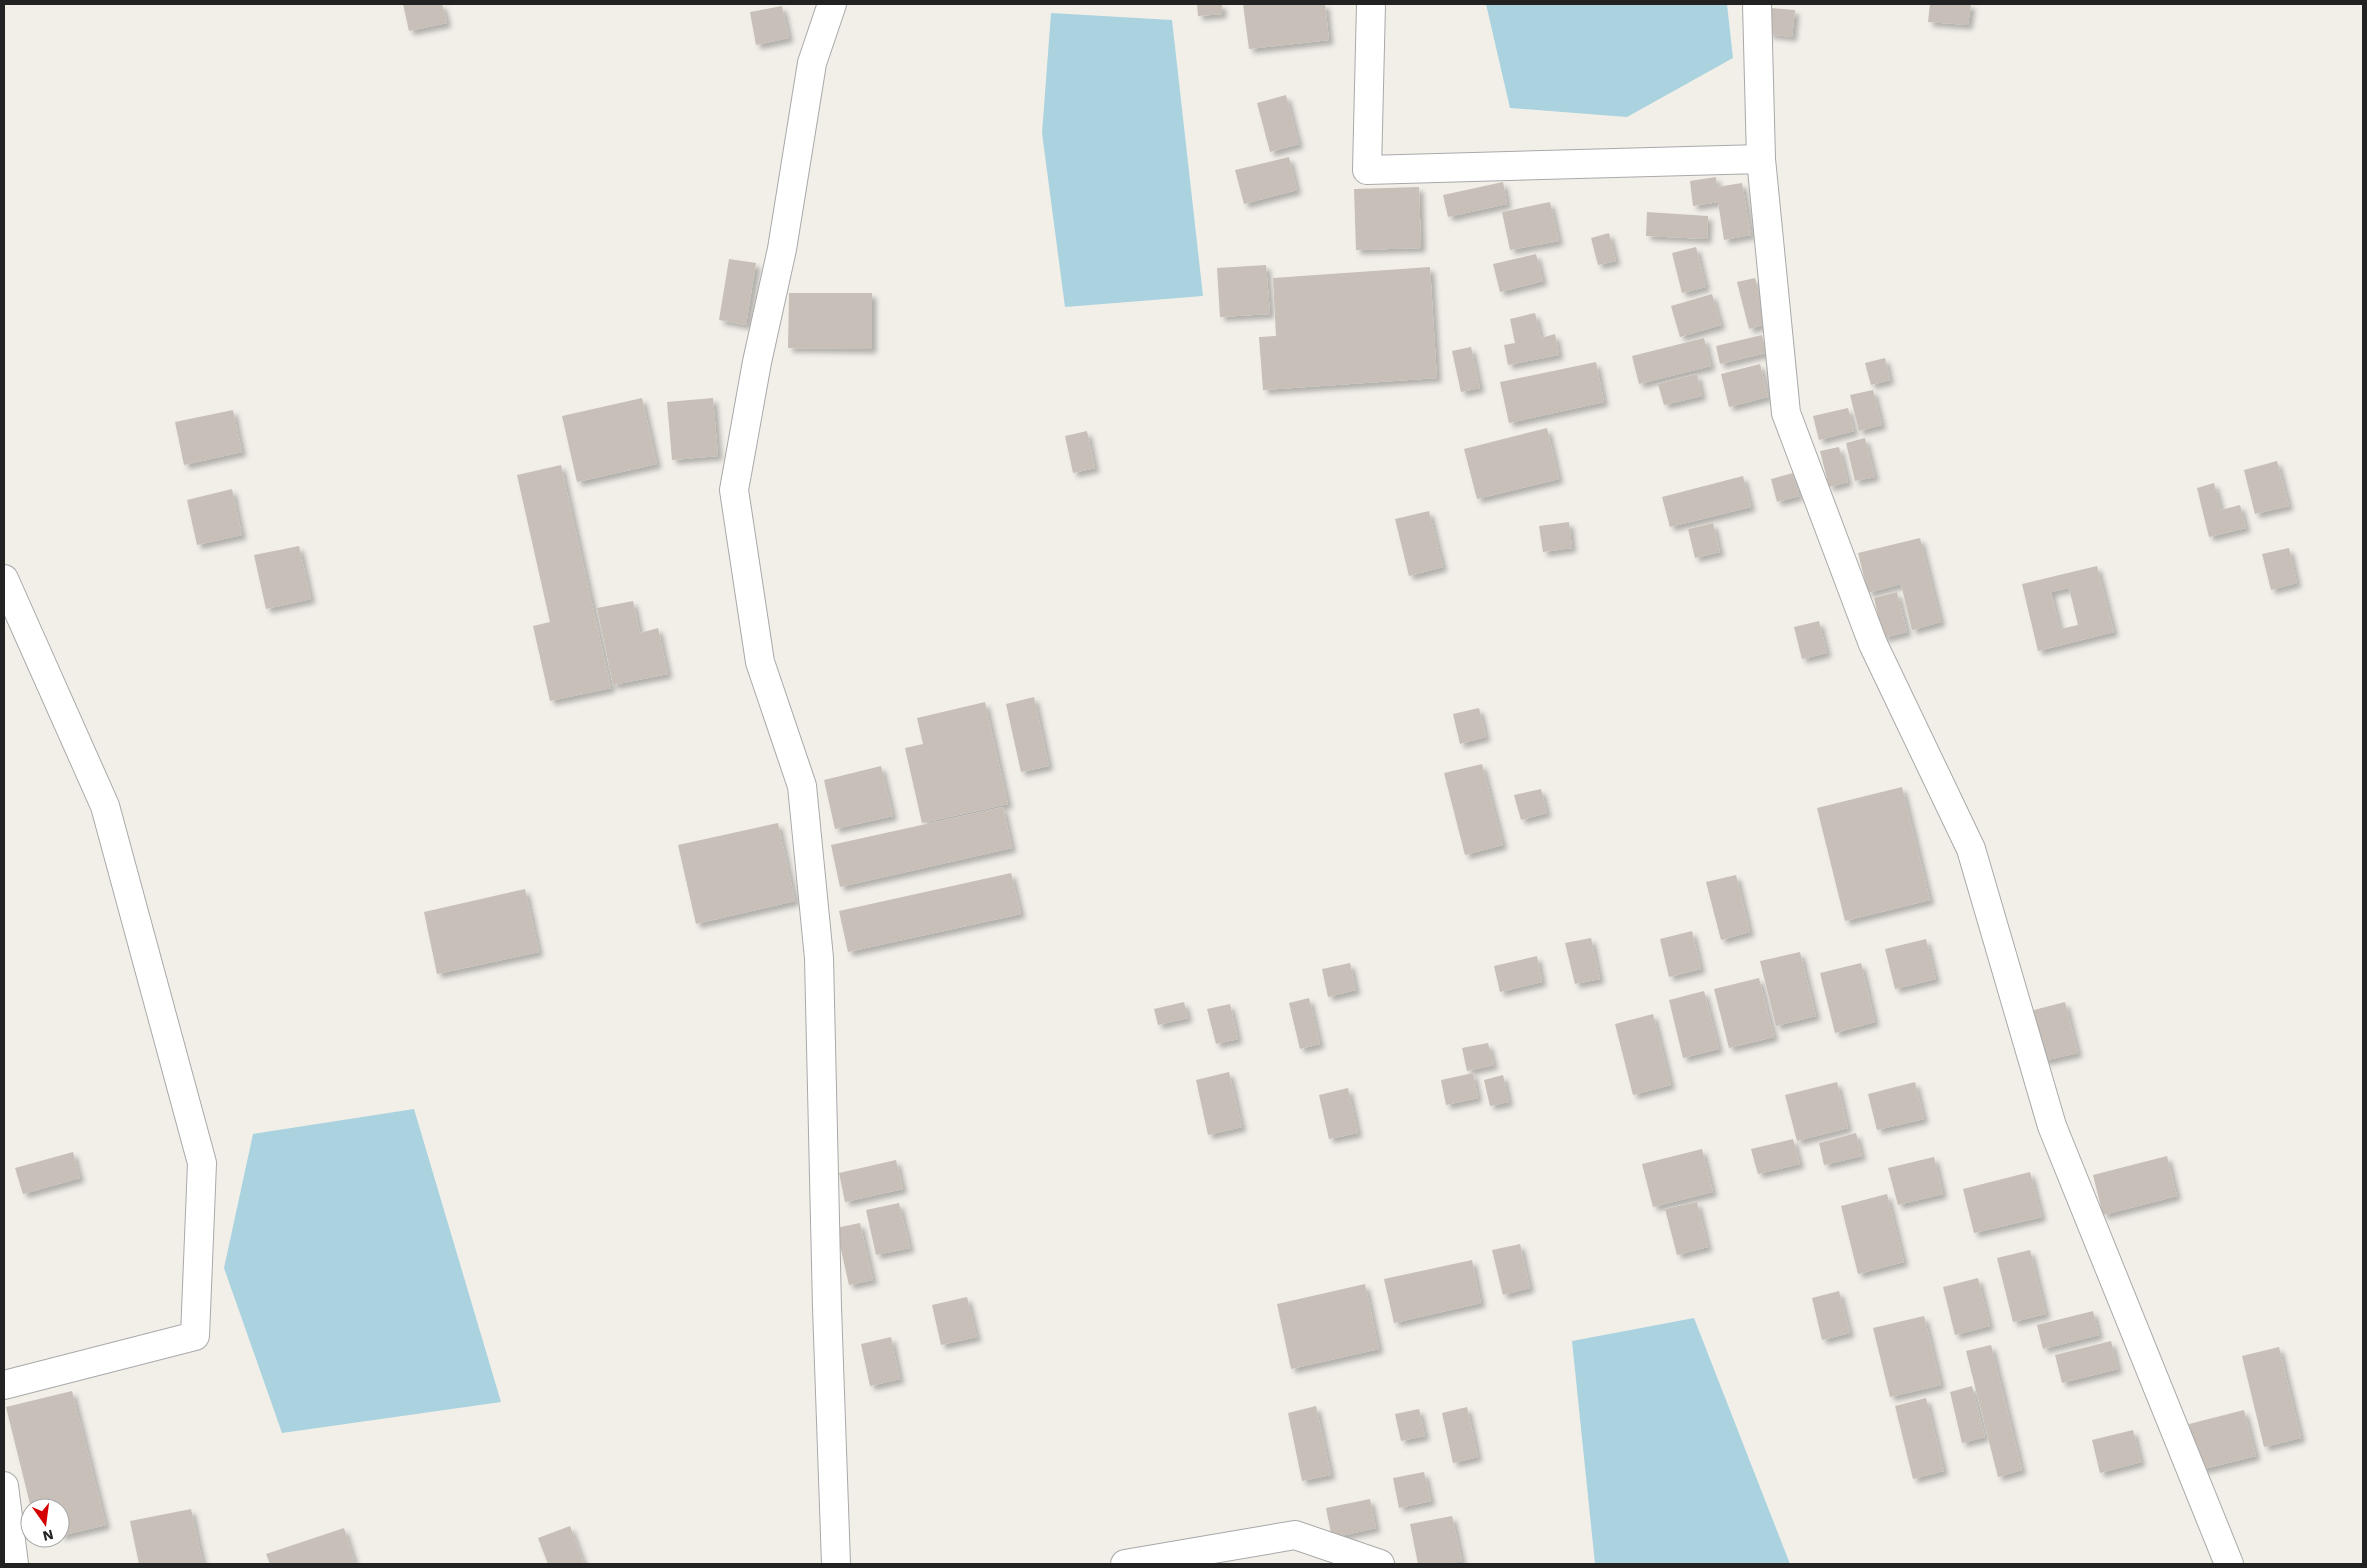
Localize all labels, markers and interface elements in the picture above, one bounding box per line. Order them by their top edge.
north arrow [20,1498,70,1548]
text: N [41,1527,55,1545]

